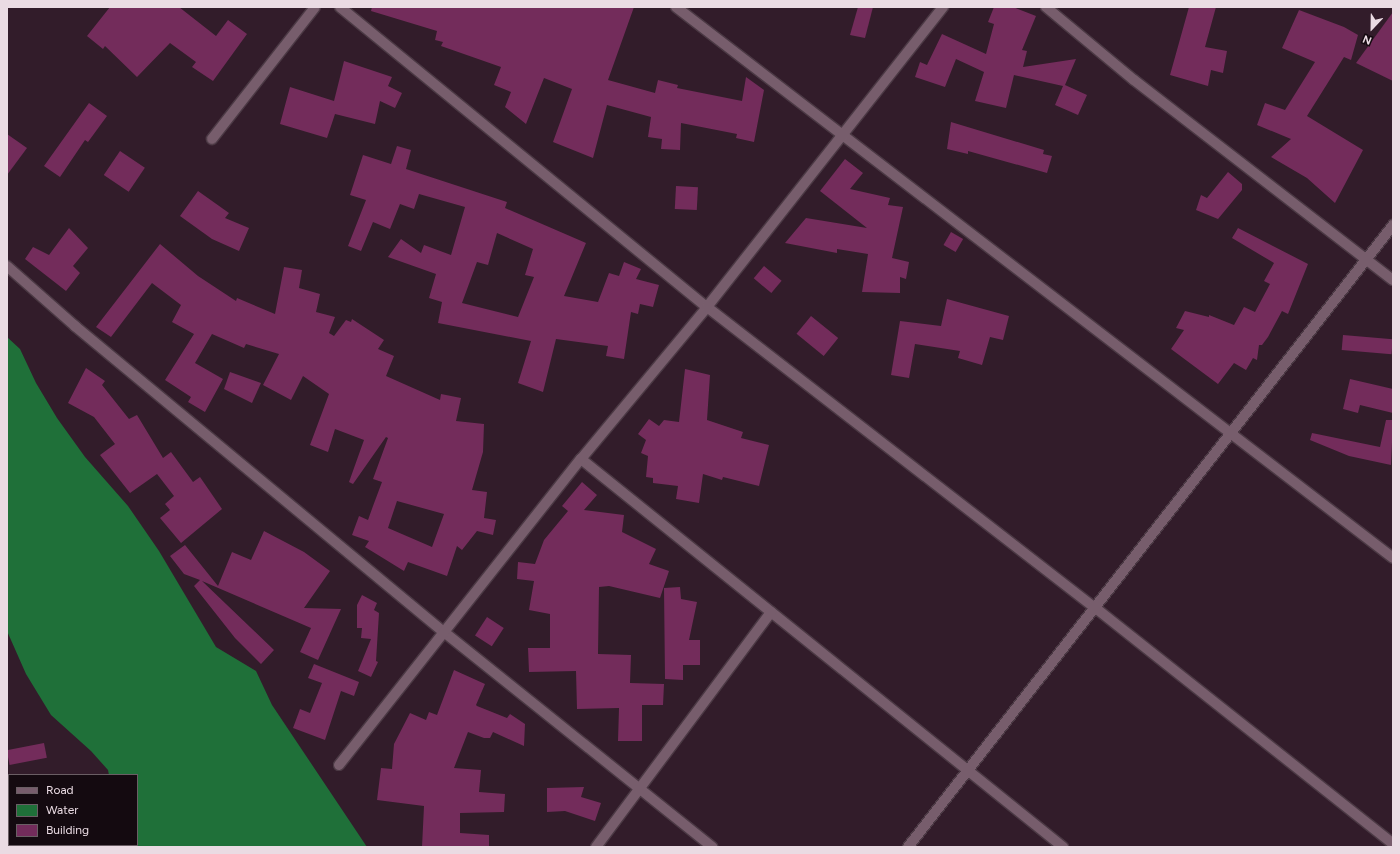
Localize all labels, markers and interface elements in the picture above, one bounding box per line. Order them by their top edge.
north arrow [1352,8,1392,48]
text: N [1361,32,1374,47]
legend [8,774,138,846]
text: Road [46,783,74,797]
text: Water [46,803,78,817]
text: Building [46,823,89,837]

